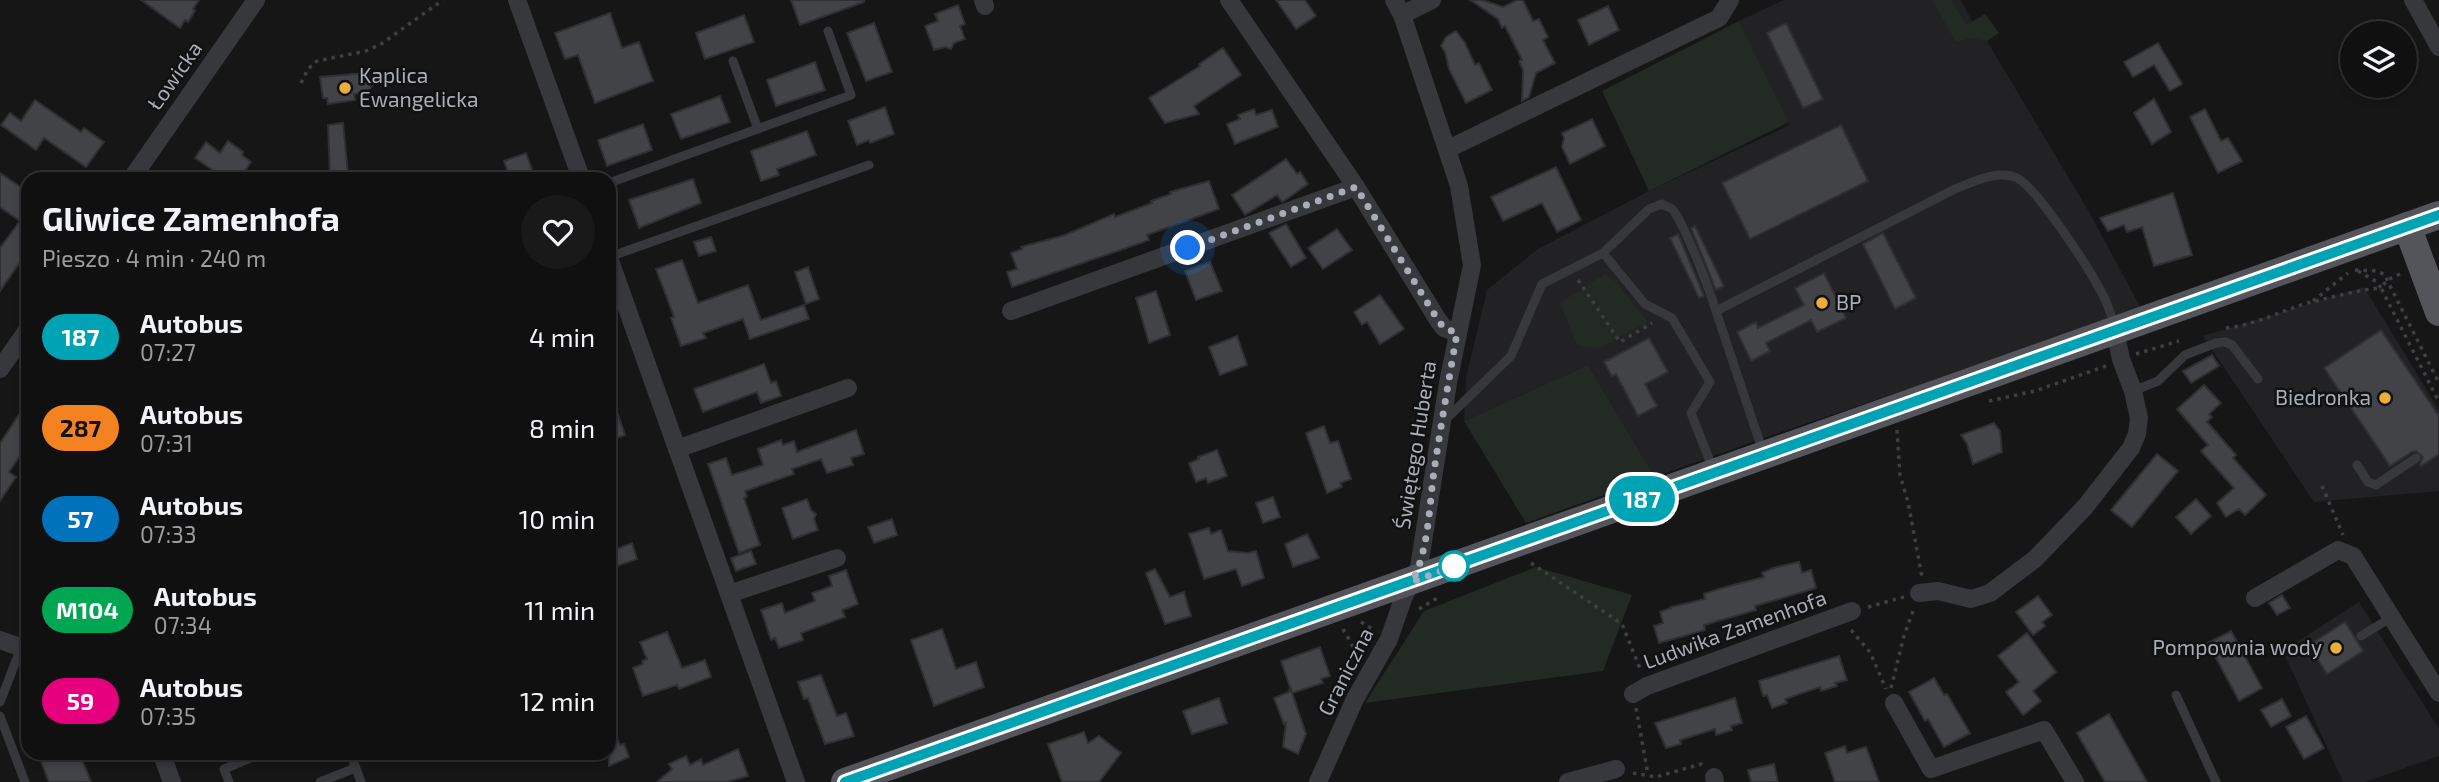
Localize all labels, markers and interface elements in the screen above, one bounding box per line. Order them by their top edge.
map controls [2340,21,2417,98]
button: layers [2340,21,2417,98]
street label: Łowicka [141,36,206,114]
place label: Kaplica Ewangelicka [359,62,479,111]
marker: Kaplica Ewangelicka [337,80,353,96]
button: heart [521,195,595,269]
text: Gliwice Zamenhofa [42,198,340,238]
your location [1170,230,1205,265]
text: Pieszo · 4 min · 240 m [42,244,266,272]
place label: BP [1836,289,1861,314]
marker: BP [1814,295,1830,311]
text: Autobus [140,307,243,338]
text: 4 min [529,321,595,352]
text: 187 [62,322,100,351]
text: 07:27 [140,338,196,366]
street label: Świętego Huberta [1389,359,1440,531]
place label: Biedronka [2275,384,2371,409]
marker: Biedronka [2377,390,2393,406]
text: Autobus [140,398,243,429]
text: 8 min [529,412,595,443]
text: 287 [60,413,101,442]
text: 07:31 [140,429,193,457]
line badge: 187 [1602,476,1682,522]
text: 187 [1623,484,1661,513]
text: Autobus [140,489,243,520]
text: 10 min [519,503,595,534]
text: 57 [68,504,93,533]
text: 07:33 [140,520,197,548]
unlabelled marker [1439,551,1469,581]
text: Autobus [154,580,257,611]
street label: Ludwika Zamenhofa [1639,584,1830,673]
text: 11 min [524,594,595,625]
text: M104 [56,595,119,624]
text: 07:34 [154,611,212,639]
street label: Graniczna [1312,623,1377,719]
place label: Pompownia wody [2153,634,2322,659]
marker: Pompownia wody [2328,640,2344,656]
text: Autobus [140,671,243,702]
text: 12 min [520,685,595,716]
text: 59 [67,686,94,715]
text: 07:35 [140,702,196,730]

